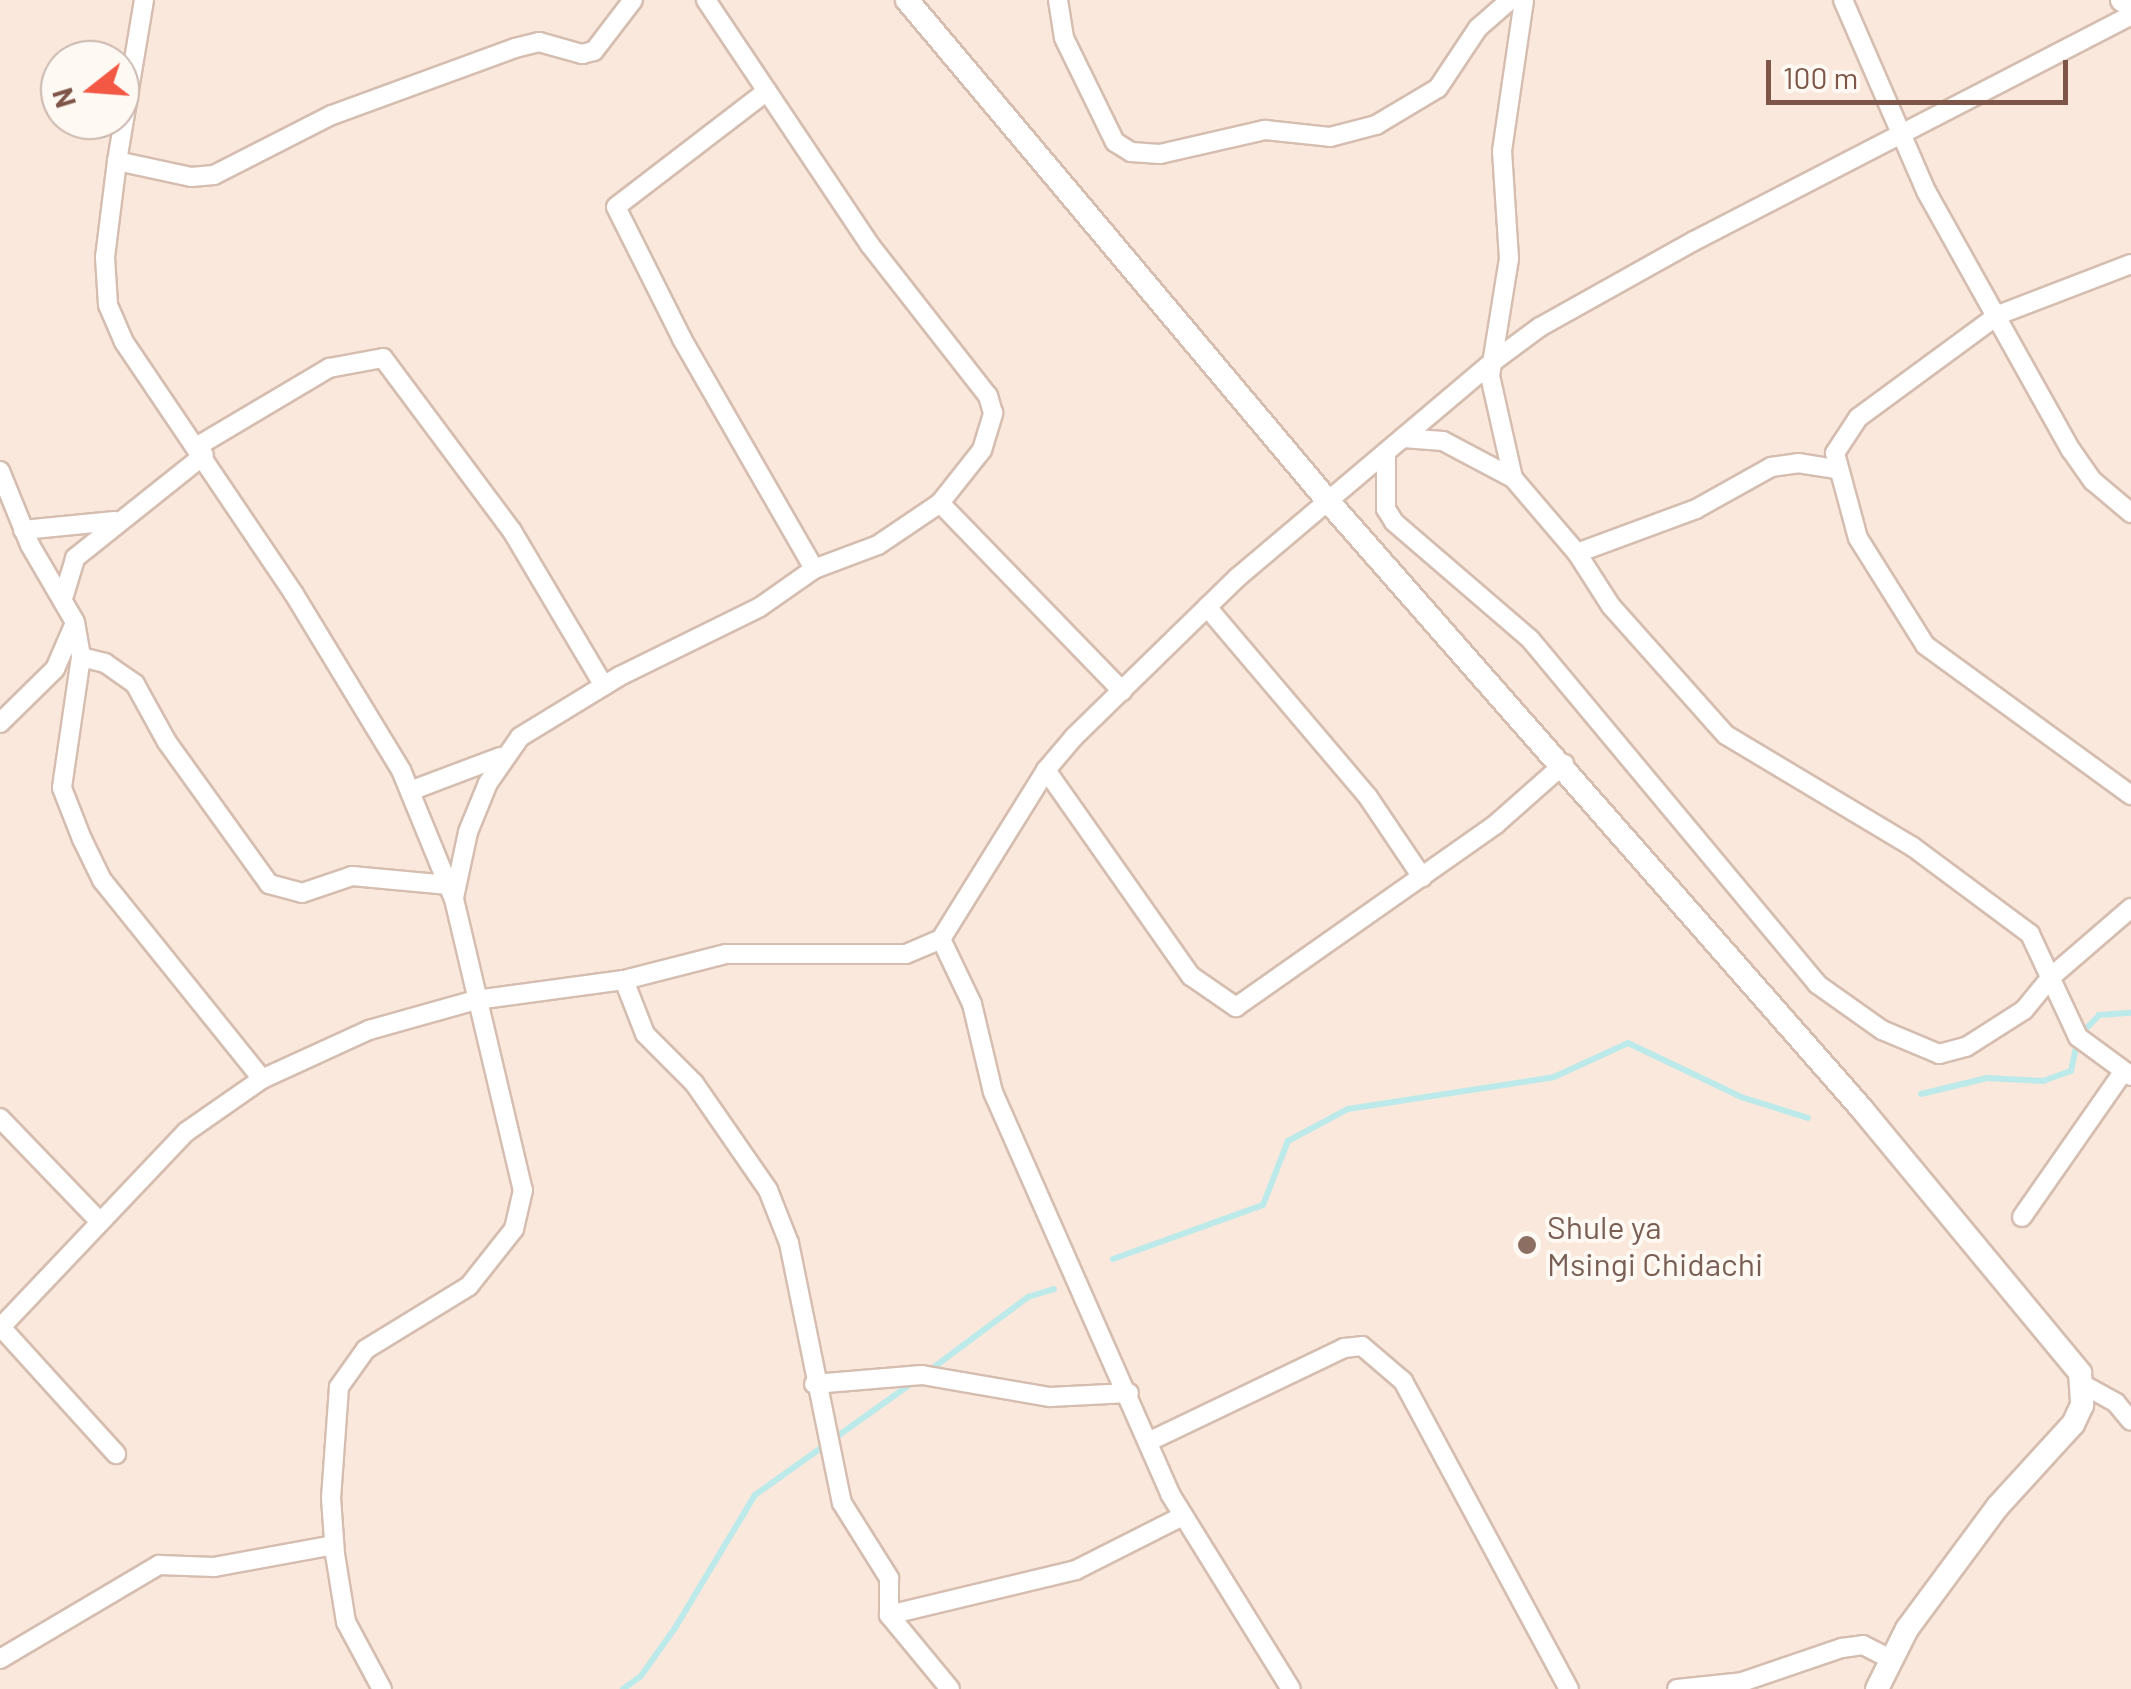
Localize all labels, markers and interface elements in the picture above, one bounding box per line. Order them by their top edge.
north arrow [40,40,140,140]
scale bar [1771,40,2074,102]
text: 100 m [1783,59,1858,95]
text: N [44,84,82,112]
place label: Shule ya Msingi Chidachi [1547,1208,1763,1283]
marker: Shule ya Msingi Chidachi [1516,1234,1538,1256]

